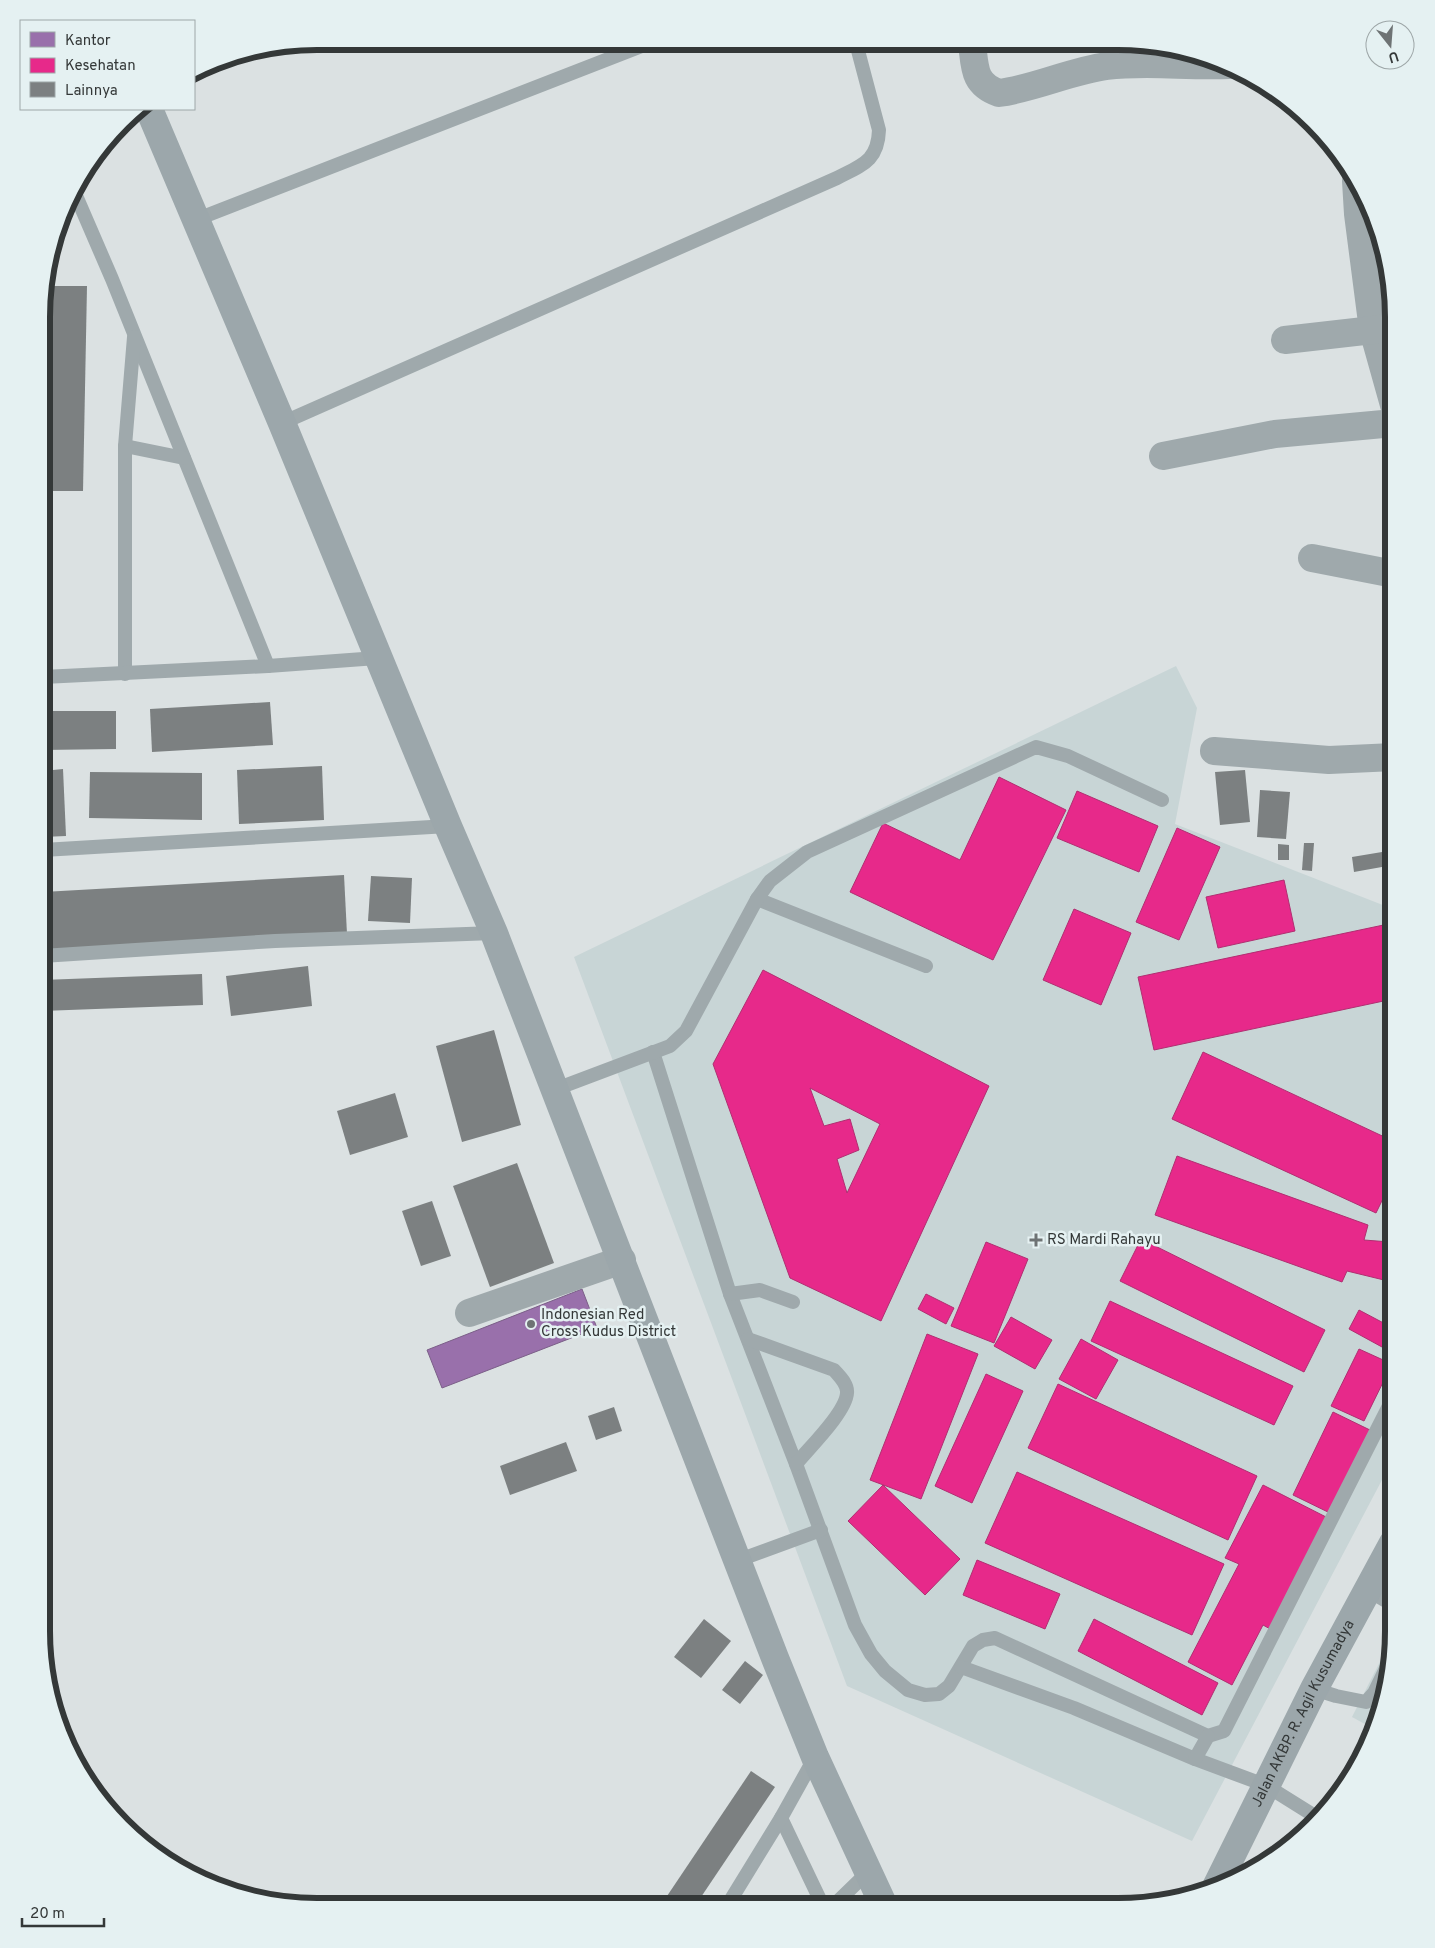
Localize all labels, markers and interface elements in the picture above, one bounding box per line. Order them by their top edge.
legend [20,20,195,110]
north arrow [1365,20,1415,70]
text: Kantor [65,32,111,51]
text: U [1386,46,1401,66]
text: Kesehatan [65,57,136,76]
text: Lainnya [65,82,118,101]
place label: RS Mardi Rahayu [1047,1231,1161,1250]
marker: RS Mardi Rahayu [1029,1233,1043,1247]
place label: Indonesian Red Cross Kudus District [541,1306,676,1342]
marker: Indonesian Red Cross Kudus District [525,1318,537,1330]
street label: Jalan AKBP. R. Agil Kusumadya [1247,1617,1359,1811]
scale bar [22,1896,105,1928]
text: 20 m [30,1905,65,1924]

